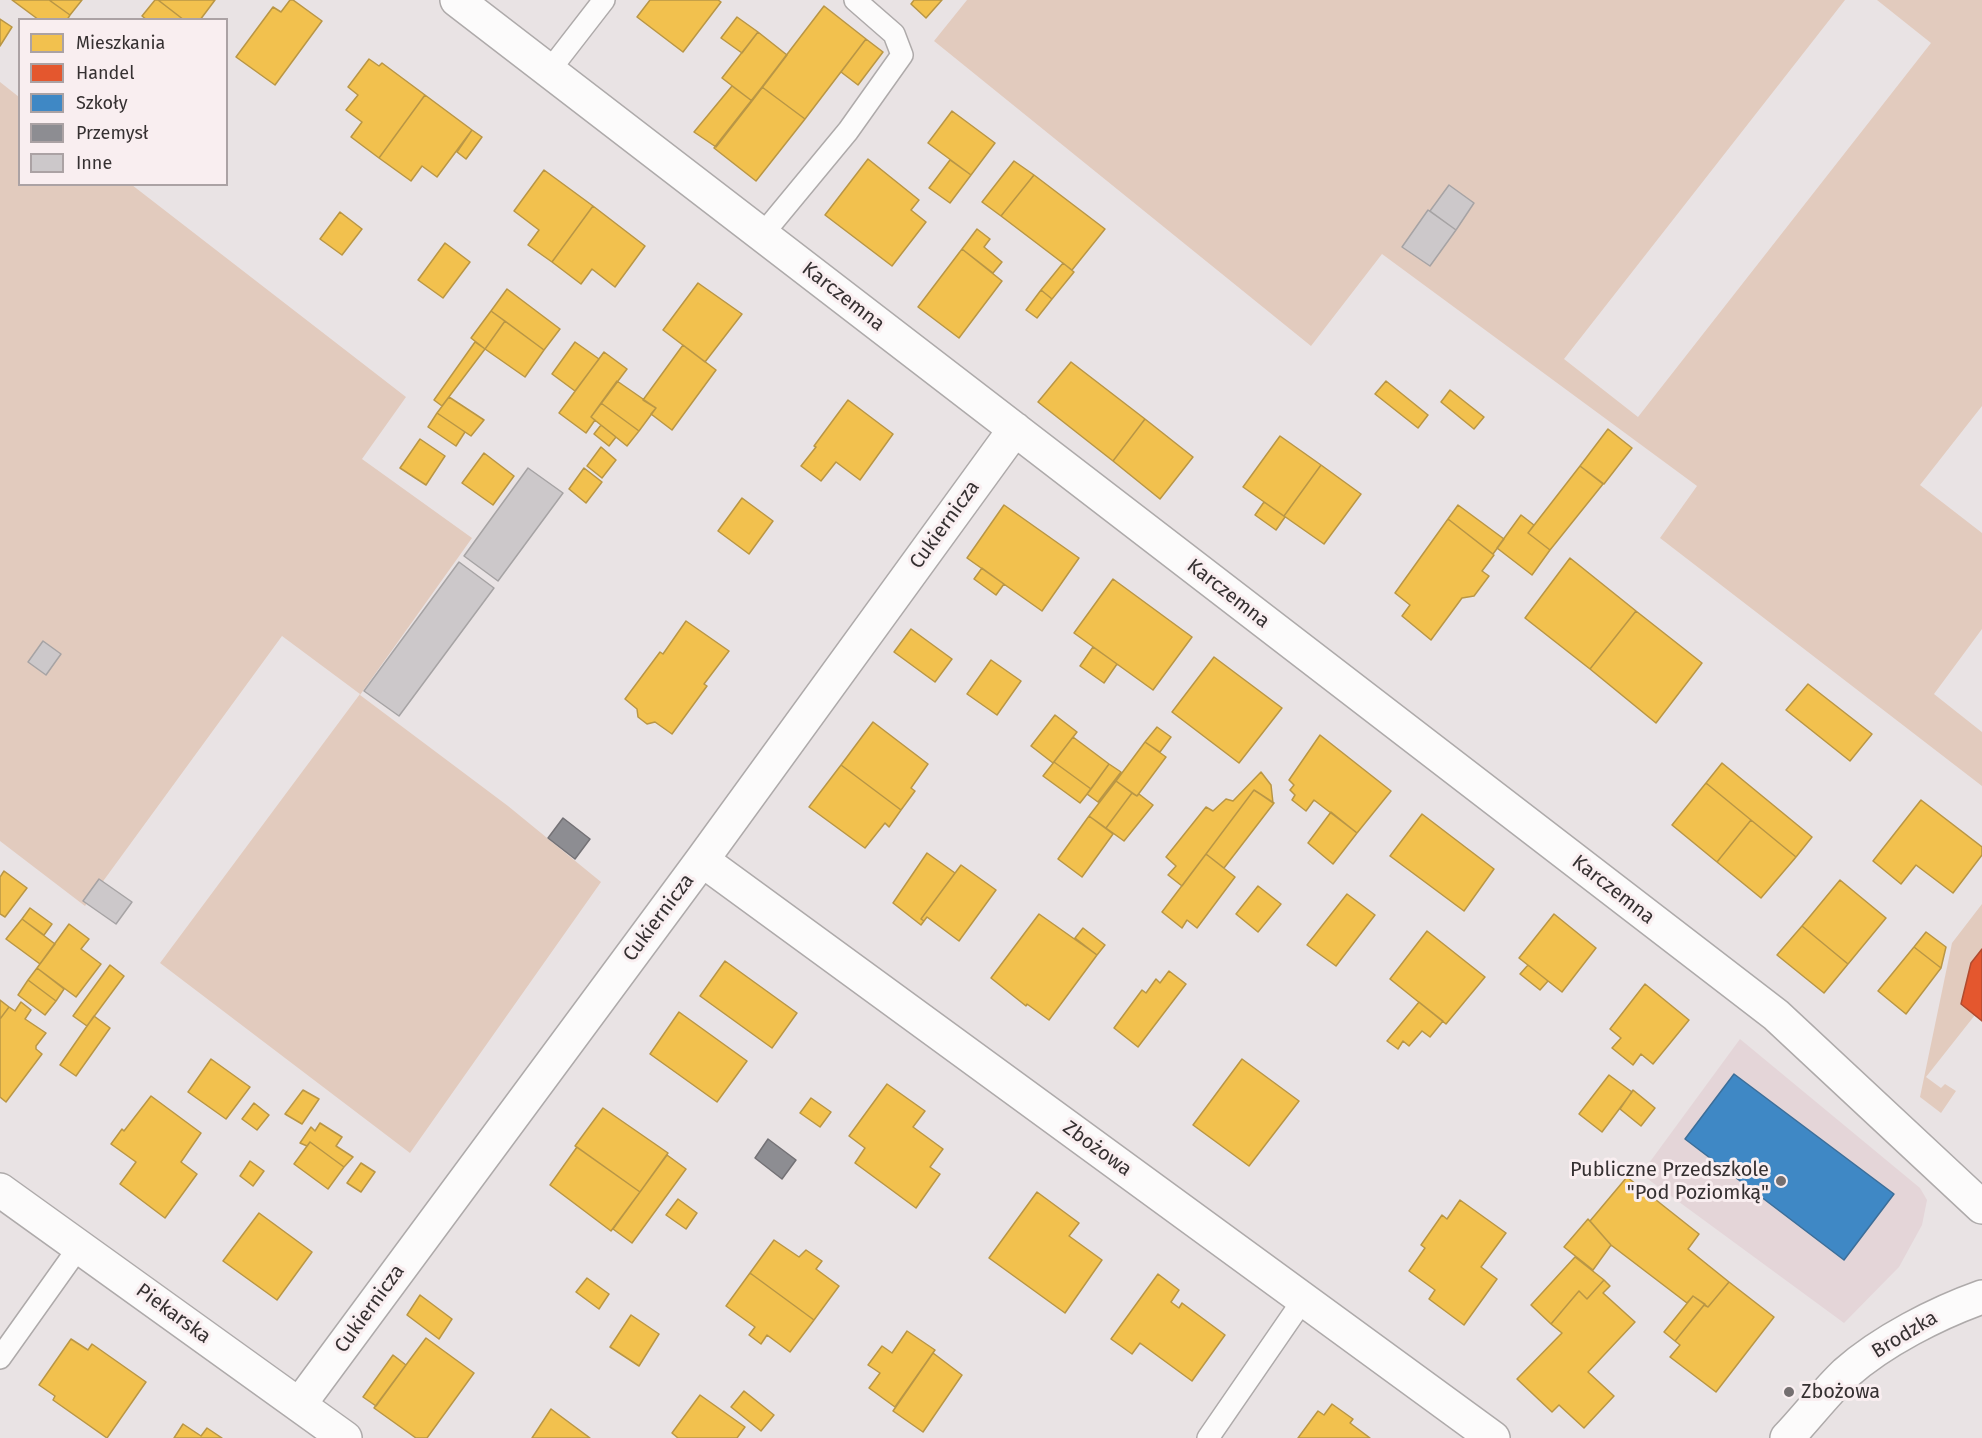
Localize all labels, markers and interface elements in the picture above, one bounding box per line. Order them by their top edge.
legend [18,18,228,186]
text: Mieszkania [76,32,165,54]
text: Handel [76,62,134,84]
text: Szkoły [76,92,128,114]
text: Przemysł [76,122,148,144]
text: Inne [76,152,112,174]
street label: Karczemna [797,257,889,337]
street label: Cukiernicza [905,476,985,574]
street label: Karczemna [1182,554,1274,634]
street label: Karczemna [1567,850,1659,930]
street label: Cukiernicza [618,870,700,966]
street label: Zbożowa [1058,1116,1136,1182]
place label: Publiczne Przedszkole "Pod Poziomką" [1570,1158,1769,1205]
marker: Publiczne Przedszkole "Pod Poziomką" [1774,1174,1788,1188]
street label: Cukiernicza [330,1260,410,1358]
street label: Piekarska [131,1279,215,1349]
street label: Brodzka [1868,1306,1942,1364]
place label: Zbożowa [1801,1380,1880,1404]
marker: Zbożowa [1782,1385,1796,1399]

